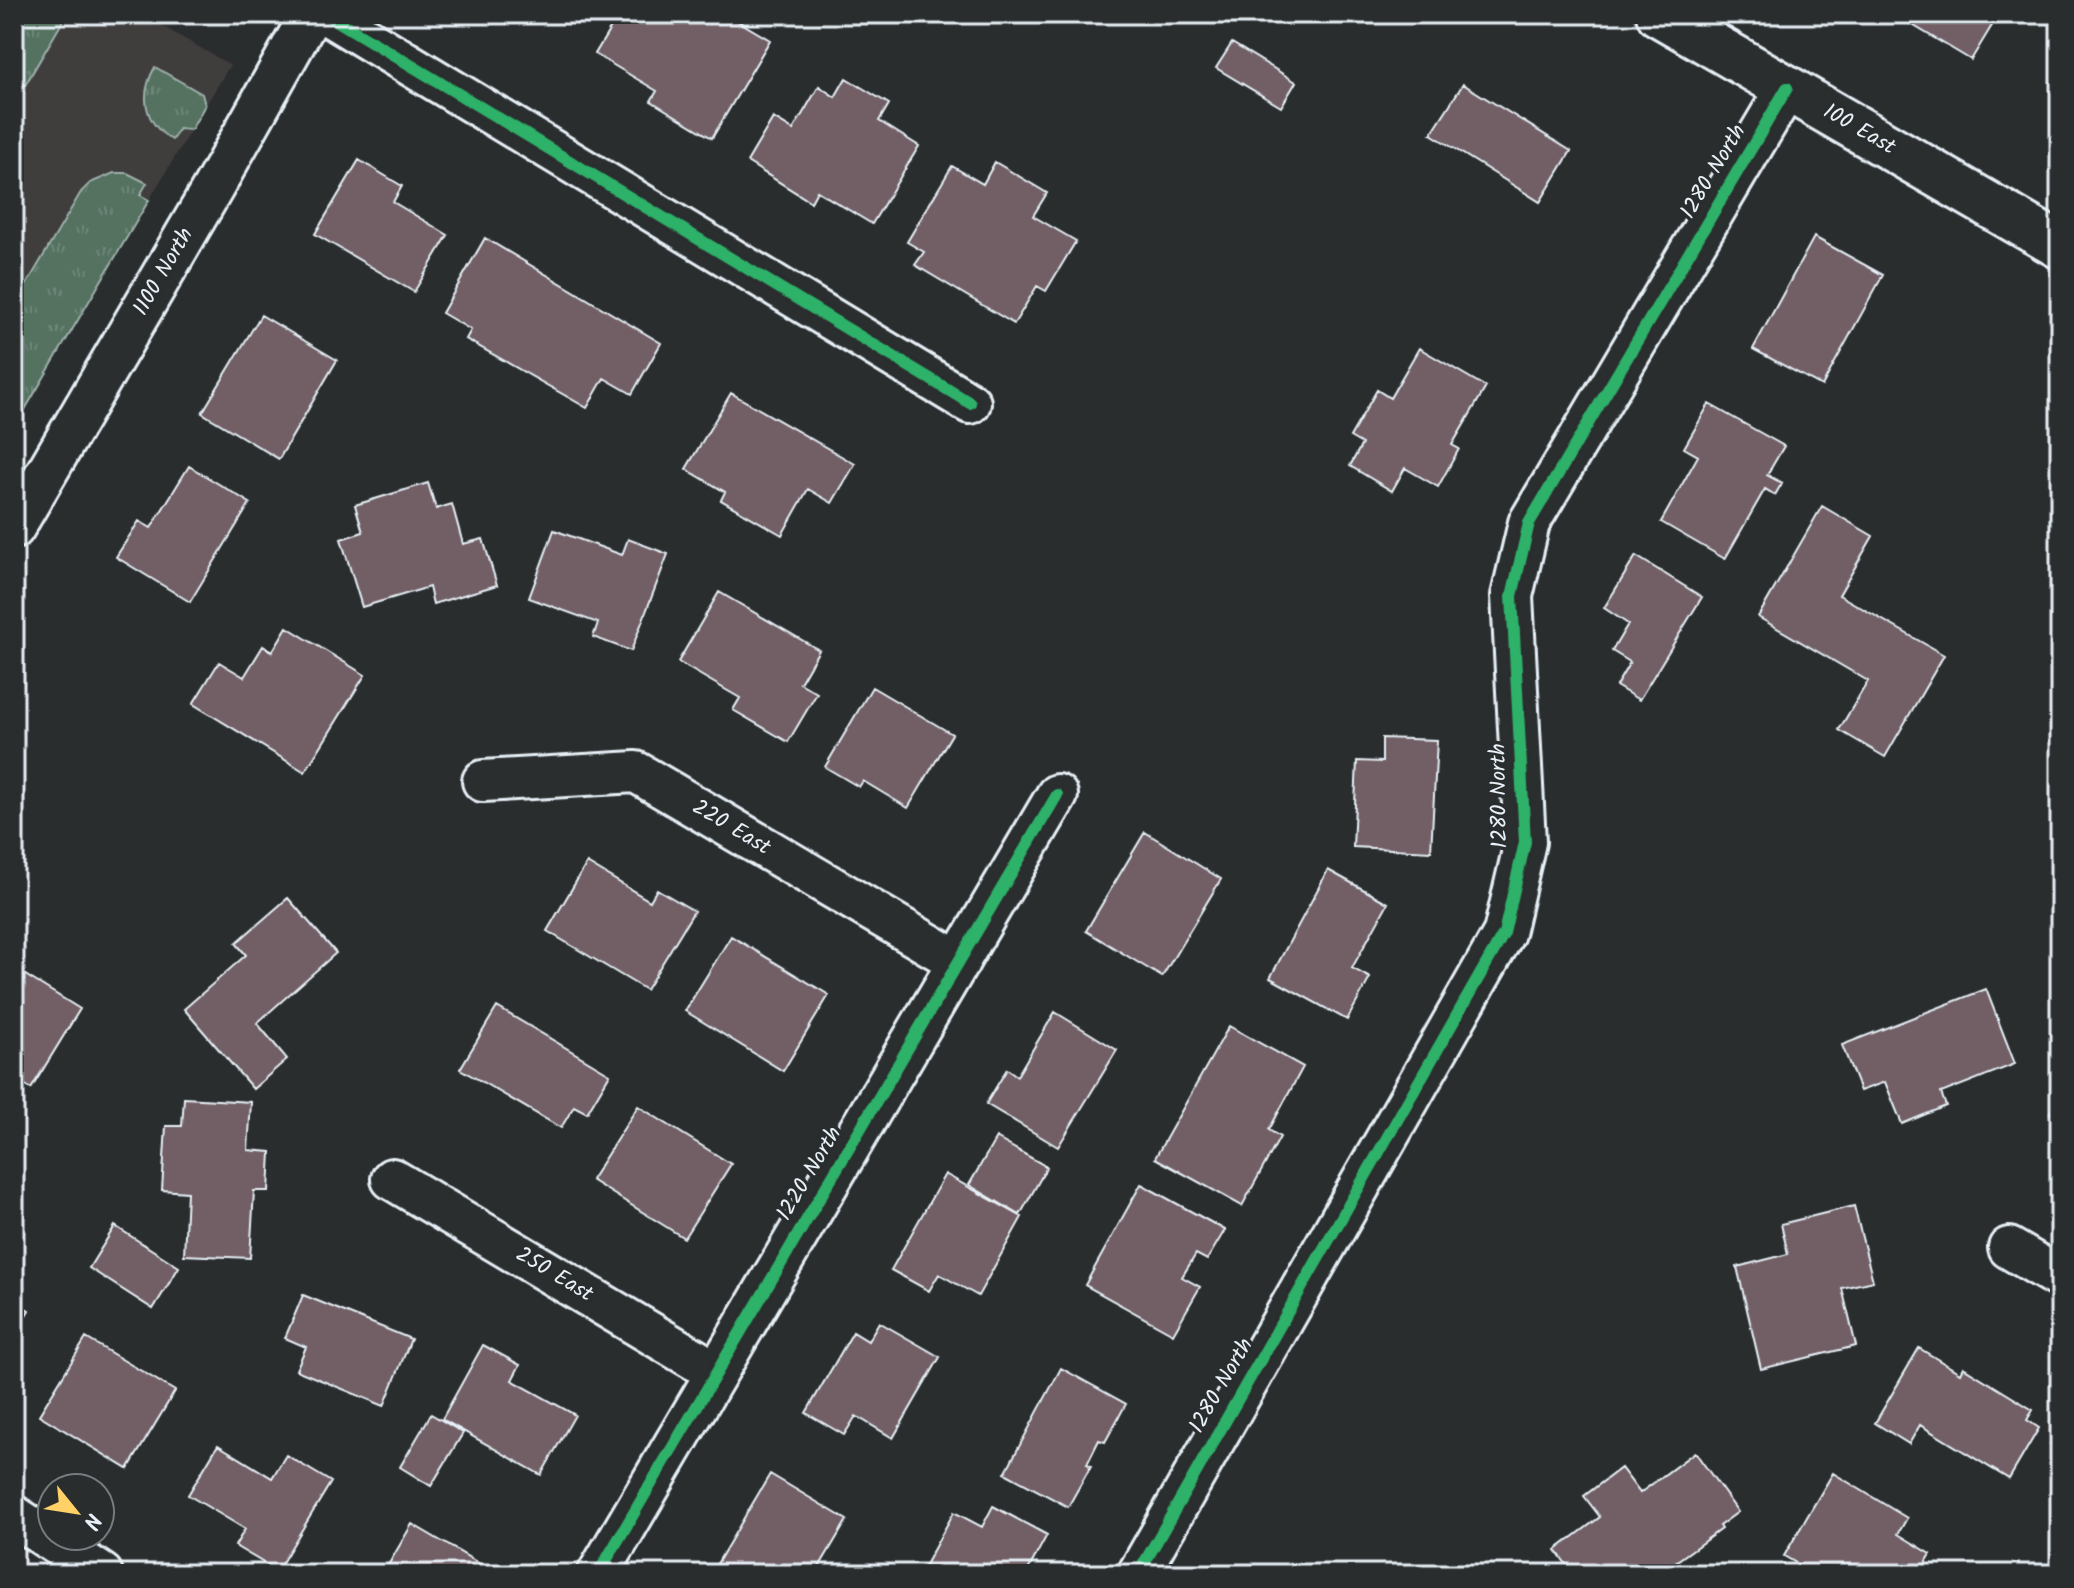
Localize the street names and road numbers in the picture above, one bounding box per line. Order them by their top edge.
street label: 100 East [1816,95,1902,165]
street label: 1280 North [1672,118,1756,226]
street label: 1100 North [125,221,203,323]
street label: 1280 North [1482,743,1518,849]
street label: 220 East [685,791,777,866]
street label: 1220 North [768,1120,852,1228]
street label: 250 East [508,1238,600,1312]
street label: 1280 North [1181,1332,1263,1440]

